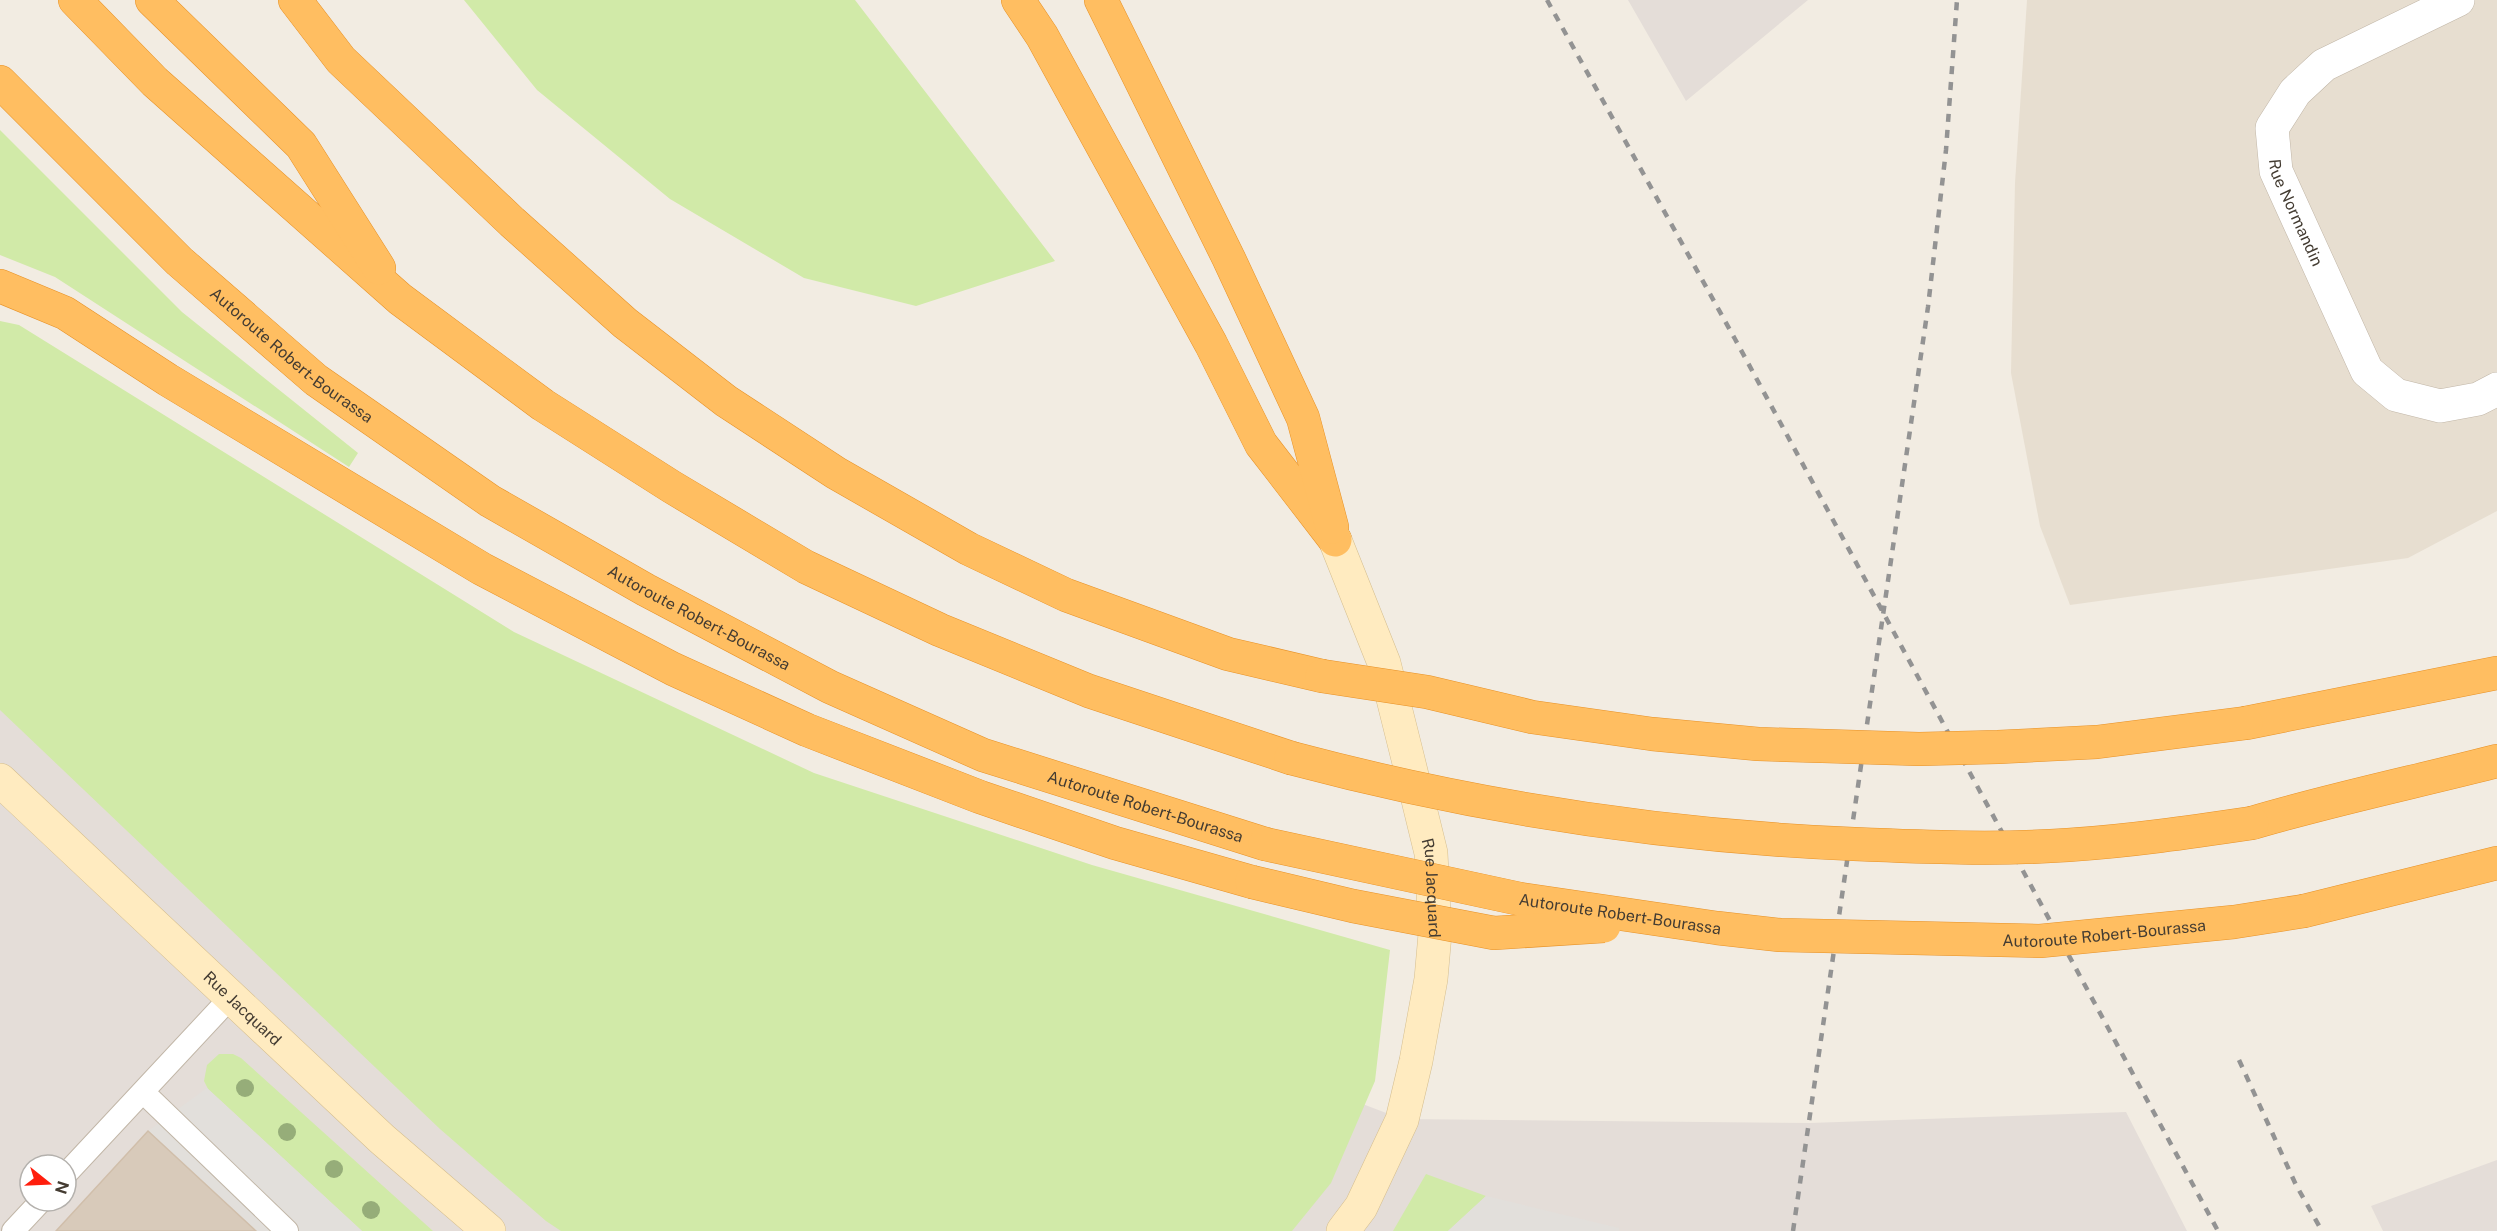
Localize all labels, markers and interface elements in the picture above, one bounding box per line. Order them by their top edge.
street label: Rue Normandin [2265,158,2327,269]
street label: Autoroute Robert-Bourassa [206,284,377,427]
street label: Autoroute Robert-Bourassa [604,561,793,674]
street label: Autoroute Robert-Bourassa [1045,767,1246,847]
street label: Rue Jacquard [1418,836,1444,938]
street label: Autoroute Robert-Bourassa [1518,890,1722,938]
street label: Autoroute Robert-Bourassa [2002,916,2207,951]
street label: Rue Jacquard [199,967,285,1050]
north arrow [18,1153,78,1213]
text: N [51,1179,73,1196]

